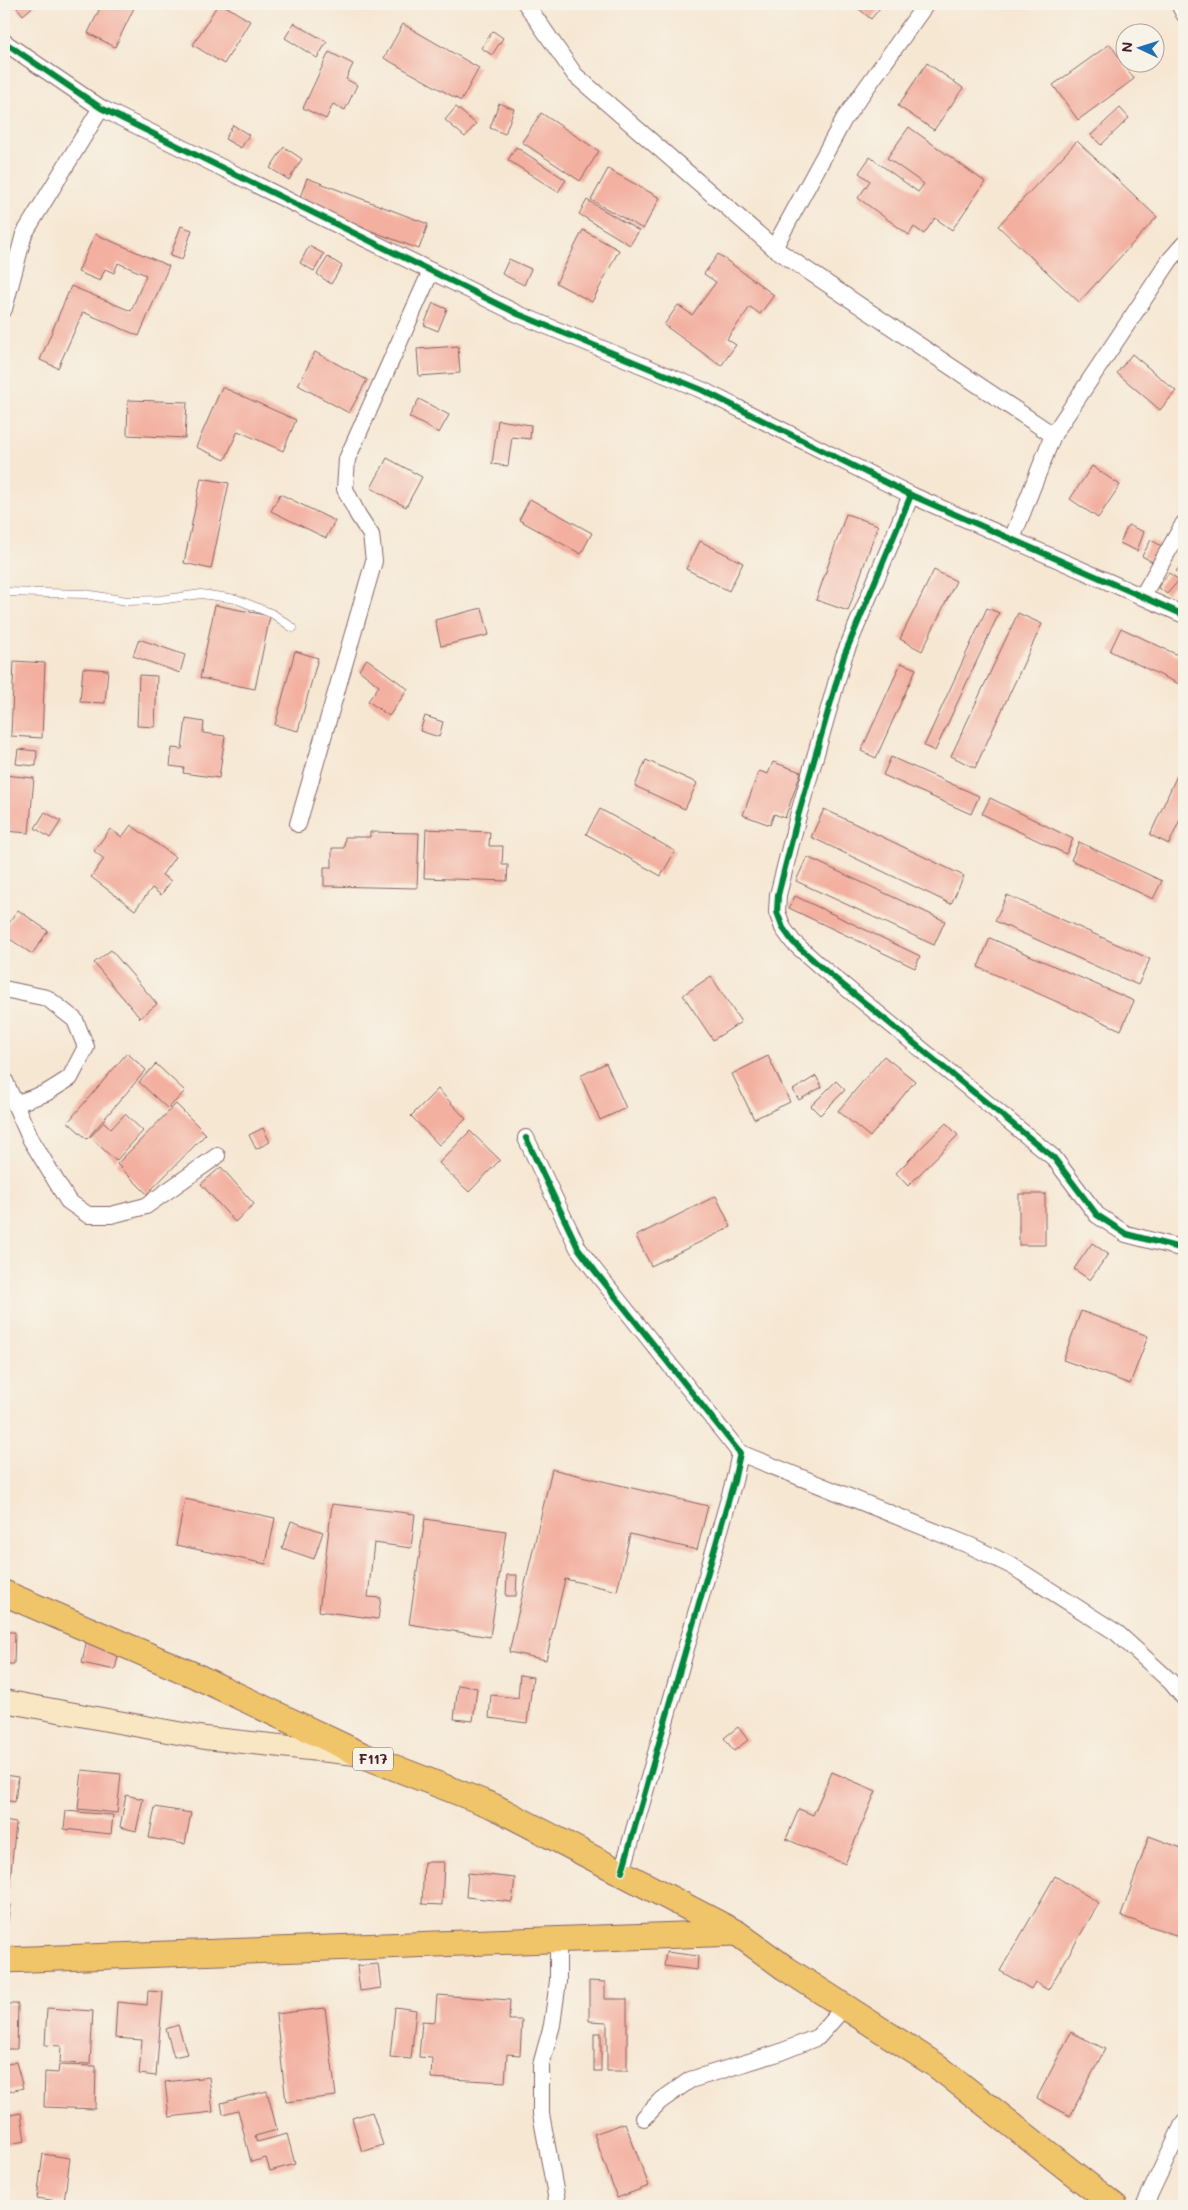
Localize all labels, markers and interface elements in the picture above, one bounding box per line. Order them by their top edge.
north arrow [1116,22,1166,72]
text: N [1117,41,1136,53]
road number: F117 [353,1748,393,1770]

